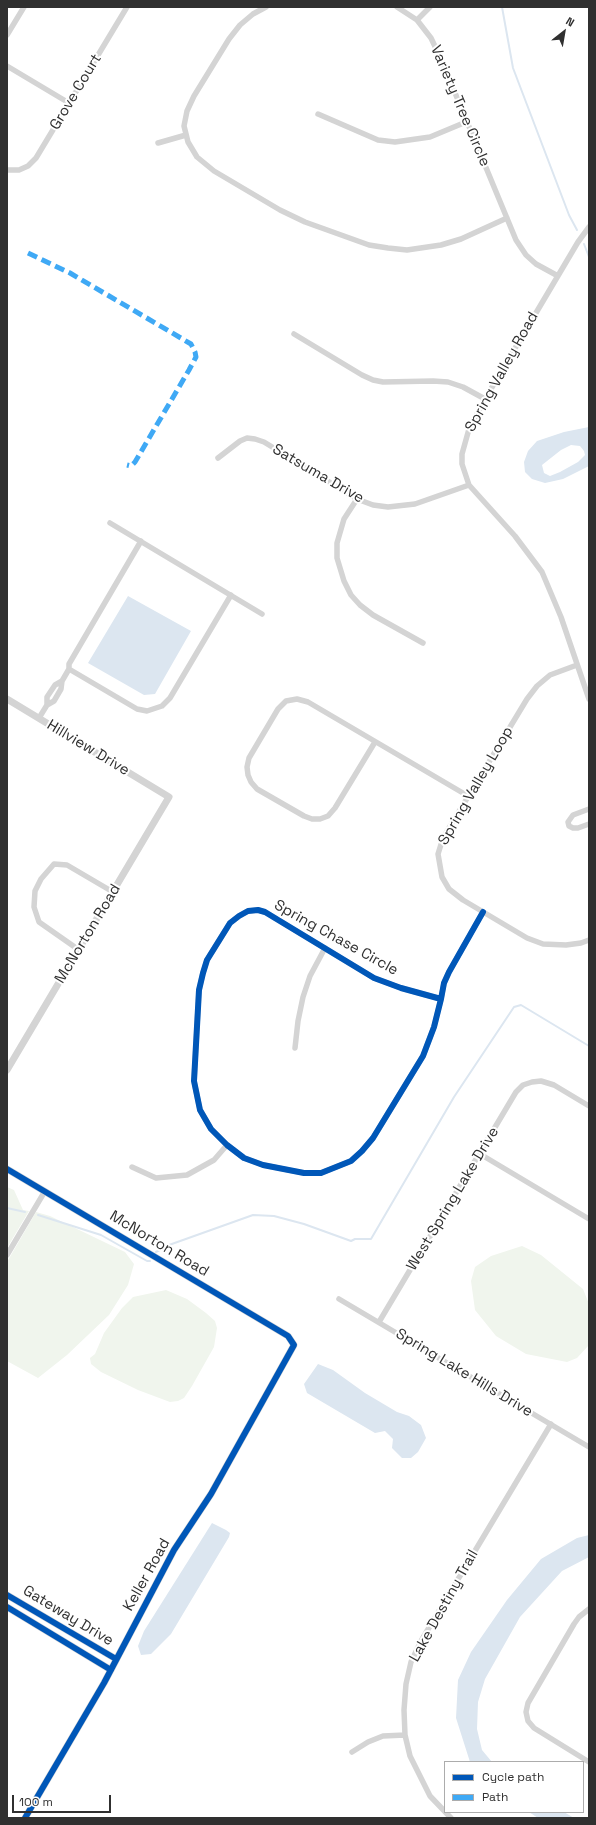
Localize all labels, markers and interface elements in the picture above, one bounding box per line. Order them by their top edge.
north arrow [544,12,584,52]
text: N [563,14,577,30]
street label: Variety Tree Circle [426,43,494,169]
street label: Grove Court [46,51,106,133]
street label: Spring Valley Road [462,309,542,435]
street label: Satsuma Drive [269,441,367,507]
street label: Hillview Drive [43,716,133,780]
street label: Spring Valley Loop [435,724,517,848]
street label: McNorton Road [51,881,125,987]
street label: Spring Chase Circle [271,896,401,980]
street label: West Spring Lake Drive [403,1124,503,1274]
street label: McNorton Road [106,1207,212,1281]
street label: Spring Lake Hills Drive [392,1325,536,1421]
street label: Keller Road [120,1536,174,1614]
street label: Lake Destiny Trail [406,1547,482,1665]
street label: Gateway Drive [19,1582,117,1650]
legend [444,1761,584,1813]
text: Cycle path [482,1769,544,1785]
scale bar [14,1787,113,1813]
text: Path [482,1789,508,1805]
text: 100 m [19,1794,53,1810]

